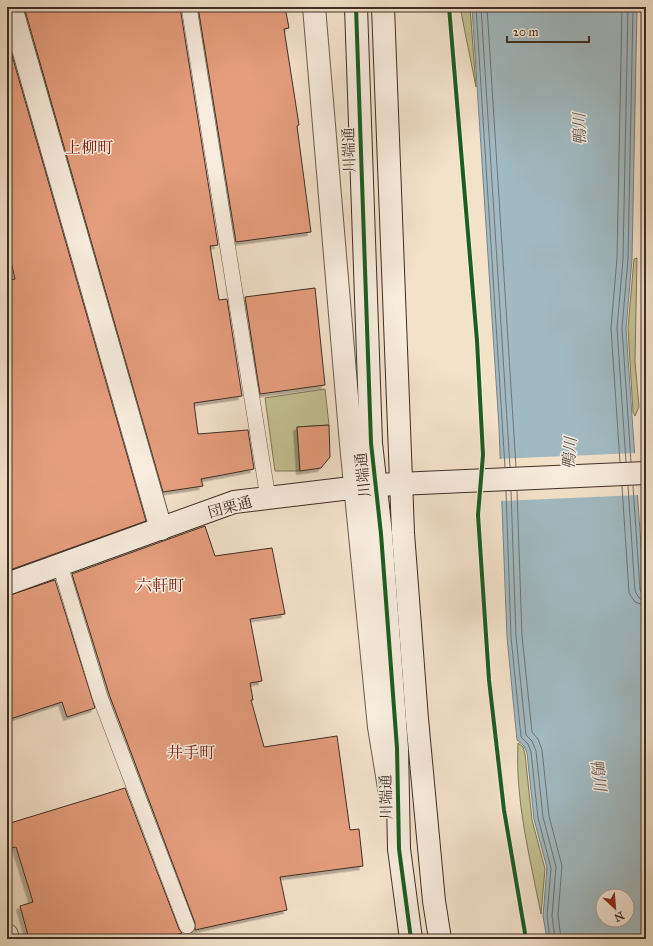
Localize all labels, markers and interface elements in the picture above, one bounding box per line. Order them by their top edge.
scale bar [507,18,589,44]
text: 20 m [513,25,539,39]
water label: 鴨川 [570,111,589,145]
street label: 川端通 [339,127,359,173]
district label: 上柳町 [65,138,113,157]
water label: 鴨川 [559,434,580,470]
street label: 川端通 [352,452,374,498]
street label: 団栗通 [206,492,254,522]
district label: 六軒町 [136,576,184,595]
district label: 井手町 [167,743,215,762]
water label: 鴨川 [587,758,610,794]
street label: 川端通 [377,774,395,820]
north arrow [595,888,635,928]
text: N [612,909,626,925]

